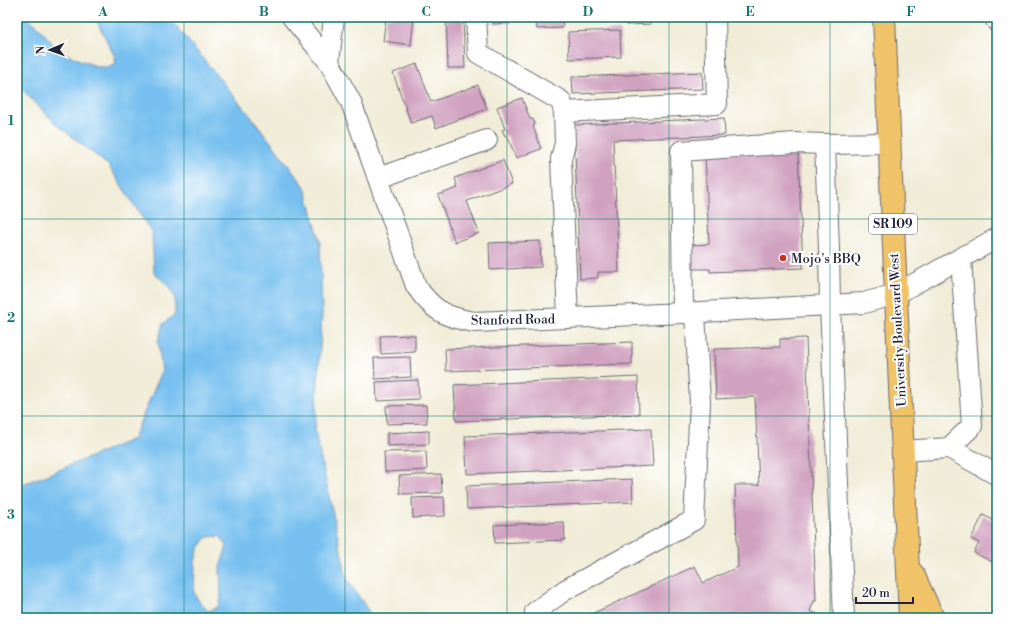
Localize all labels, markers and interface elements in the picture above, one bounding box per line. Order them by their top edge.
text: A [97,4,108,20]
text: B [259,4,269,20]
text: C [421,4,431,20]
text: D [583,4,593,20]
text: E [745,4,755,20]
text: F [906,4,916,20]
north arrow [30,30,70,70]
text: N [34,45,48,55]
text: 1 [8,113,15,129]
road number: SR 109 [869,214,917,234]
place label: Mojo's BBQ [791,251,861,267]
street label: University Boulevard West [886,252,910,407]
marker: Mojo's BBQ [778,253,788,263]
text: 2 [7,310,15,326]
street label: Stanford Road [471,311,556,329]
text: 3 [7,507,15,523]
scale bar [856,579,913,605]
text: 20 m [862,586,890,601]

